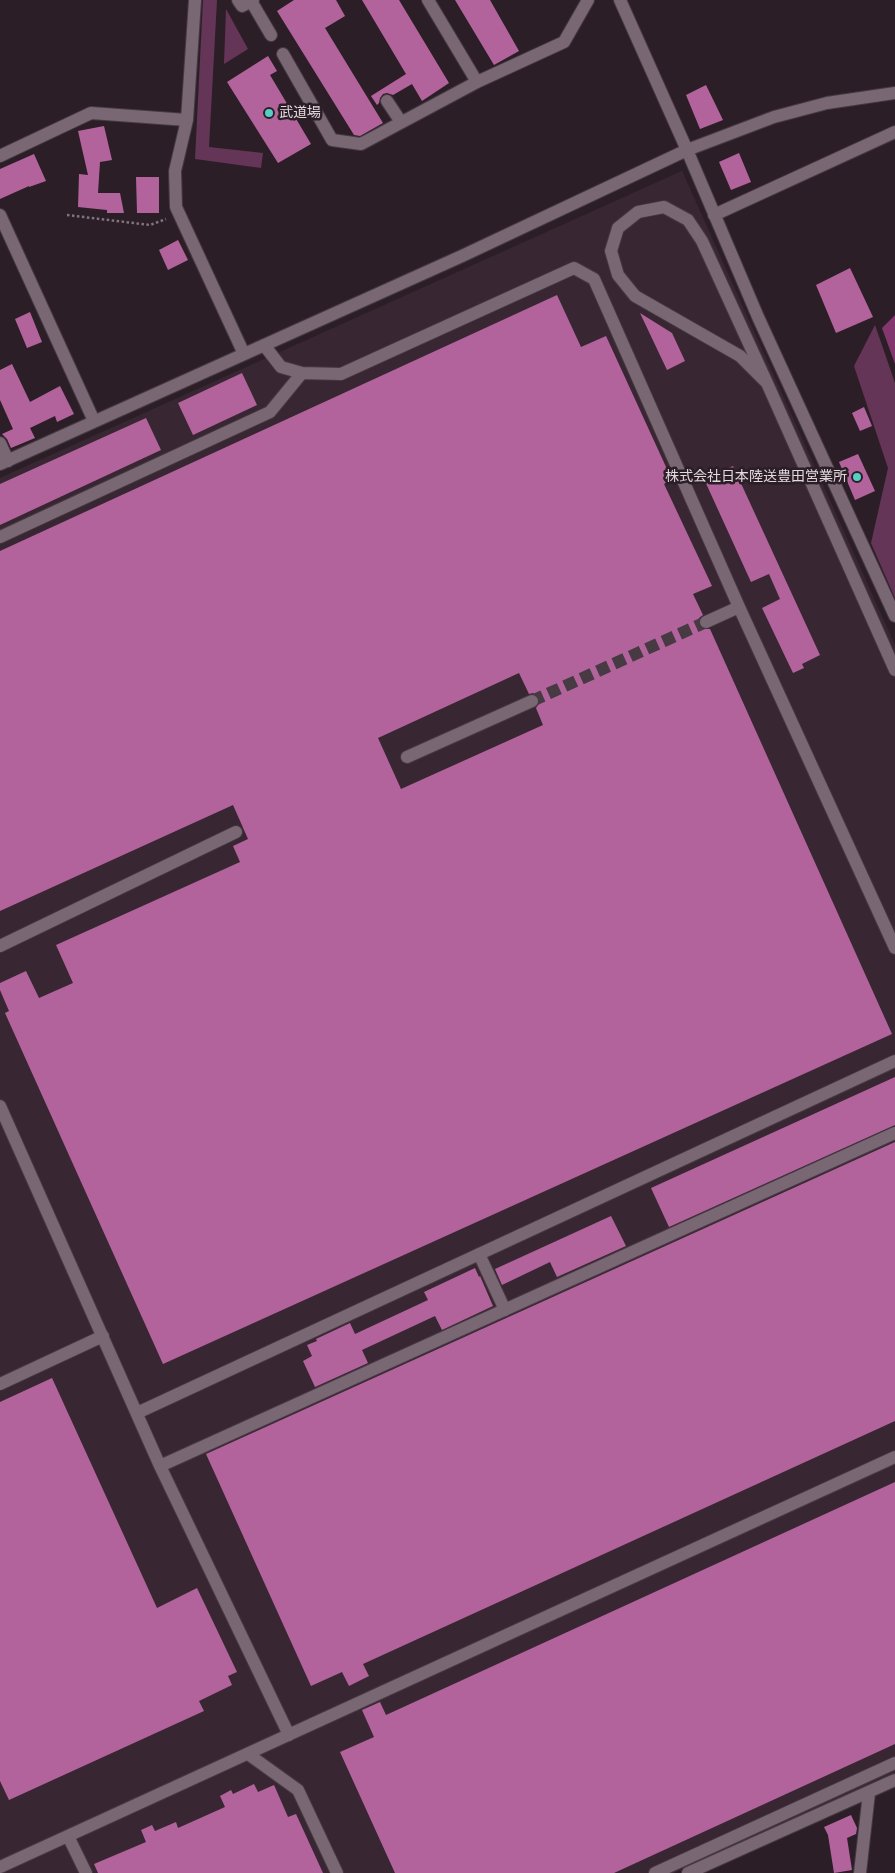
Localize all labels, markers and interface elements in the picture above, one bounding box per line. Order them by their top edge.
place label: 武道場 [279,105,321,121]
marker: 武道場 [263,107,275,119]
place label: 株式会社日本陸送豊田営業所 [665,469,847,485]
marker: 株式会社日本陸送豊田営業所 [851,471,863,483]

